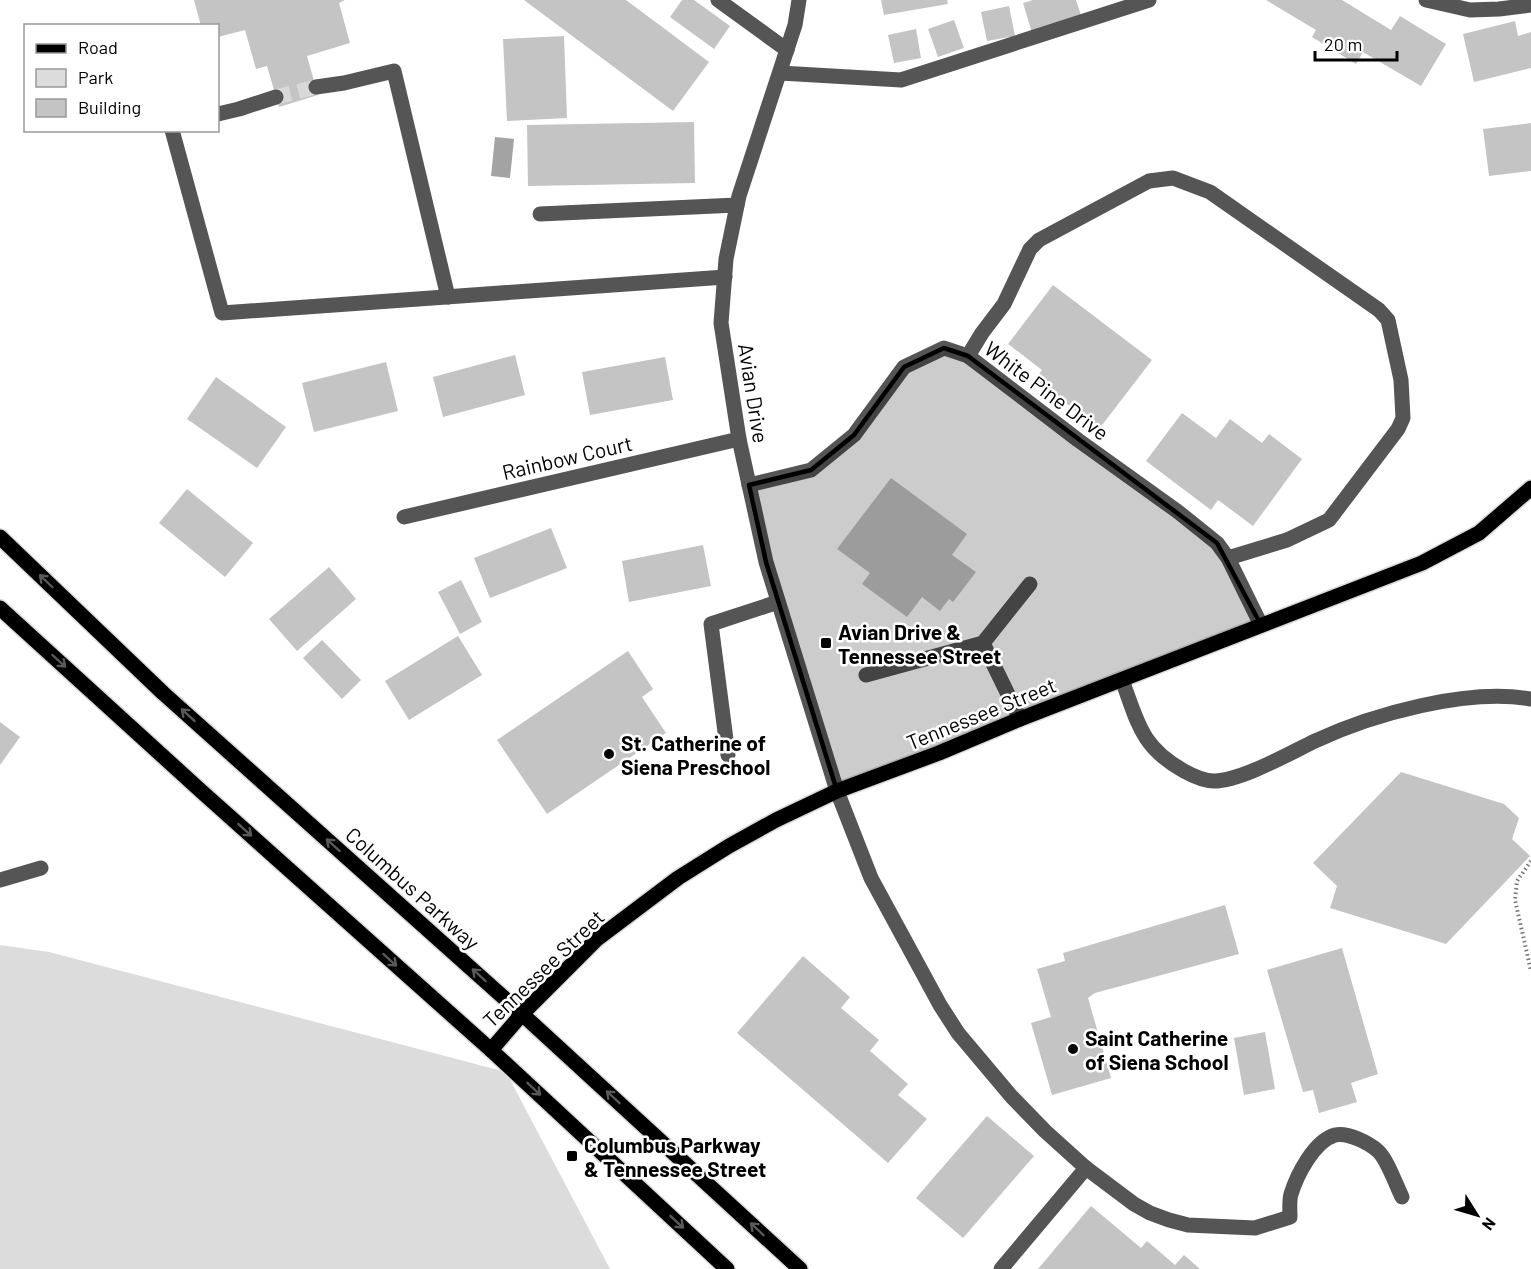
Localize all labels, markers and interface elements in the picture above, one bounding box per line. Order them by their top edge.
legend [24,24,219,132]
scale bar [1315,24,1398,62]
text: 20 m [1324,33,1362,55]
text: Road [78,36,118,58]
text: Park [78,66,113,88]
text: Building [78,96,141,118]
street label: White Pine Drive [980,335,1114,445]
street label: Avian Drive [734,341,774,445]
street label: Rainbow Court [499,430,635,484]
one-way arrow [39,574,54,588]
place label: Avian Drive & Tennessee Street [838,619,1001,668]
marker: Avian Drive & Tennessee Street [819,636,833,650]
one-way arrow [51,654,66,669]
street label: Tennessee Street [903,672,1059,754]
one-way arrow [181,708,196,722]
place label: St. Catherine of Siena Preschool [621,730,770,779]
marker: St. Catherine of Siena Preschool [602,747,616,761]
street label: Columbus Parkway [341,821,485,955]
one-way arrow [237,823,252,837]
one-way arrow [326,838,341,852]
street label: Tennessee Street [477,904,609,1032]
one-way arrow [382,953,397,967]
one-way arrow [471,968,486,982]
place label: Saint Catherine of Siena School [1085,1025,1229,1074]
marker: Saint Catherine of Siena School [1066,1042,1080,1056]
one-way arrow [526,1082,541,1096]
one-way arrow [606,1090,621,1104]
place label: Columbus Parkway & Tennessee Street [584,1132,766,1181]
marker: Columbus Parkway & Tennessee Street [565,1149,579,1163]
north arrow [1447,1185,1507,1245]
text: N [1479,1214,1500,1234]
one-way arrow [669,1215,684,1229]
one-way arrow [749,1222,764,1237]

